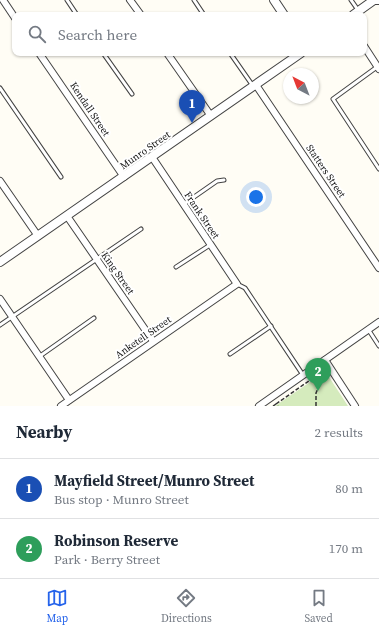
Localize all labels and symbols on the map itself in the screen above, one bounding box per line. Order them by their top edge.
north arrow [283,68,319,104]
street label: Kendall Street [67,79,113,139]
pin: 1 [179,90,205,123]
street label: Munro Street [117,127,173,172]
street label: Statters Street [303,142,349,201]
your location [246,187,266,207]
street label: Frank Street [181,189,223,242]
street label: King Street [99,249,138,297]
street label: Anketell Street [112,312,174,361]
pin: 2 [305,358,331,391]

